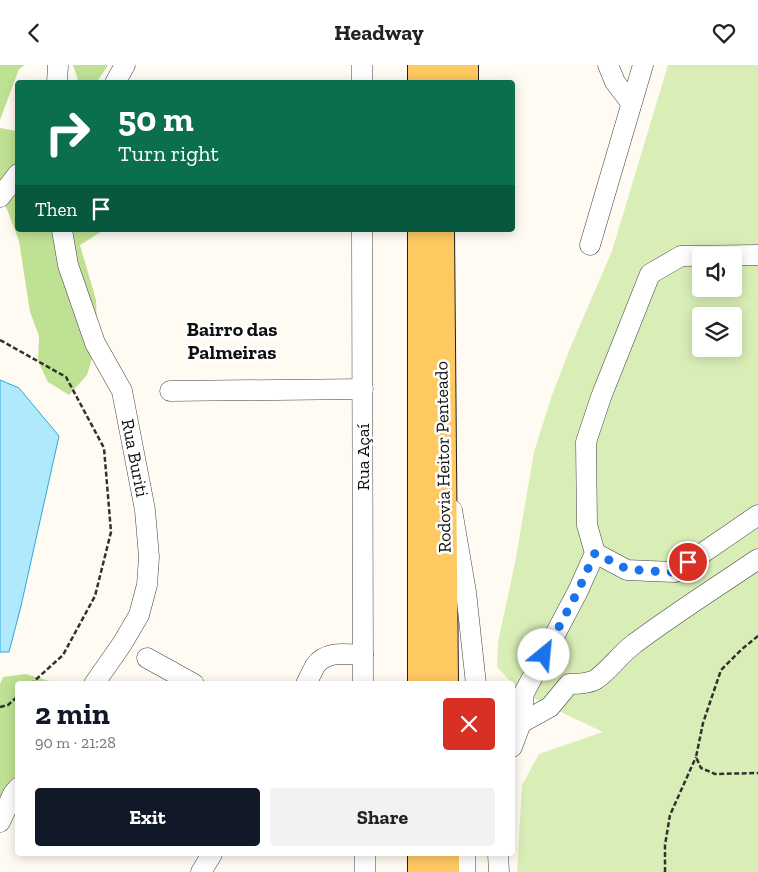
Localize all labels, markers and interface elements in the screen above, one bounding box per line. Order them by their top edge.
icon: back [20,19,48,47]
text: Headway [334,19,424,46]
icon: heart [710,19,738,47]
text: 50 m [118,98,194,140]
icon: right [35,100,100,165]
text: Turn right [118,140,219,167]
icon: arrive [87,195,115,223]
text: Then [35,198,77,221]
map controls [692,247,742,357]
button: sound [692,247,742,297]
button: layers [692,307,742,357]
district label: Bairro das Palmeiras [186,317,278,364]
street label: Rodovia Heitor Penteado [430,361,456,553]
street label: Rua Buriti [117,417,153,499]
street label: Rua Açaí [352,424,374,490]
pin [667,541,709,583]
icon: arrive [674,548,702,576]
position arrow [517,628,569,680]
text: 2 min [35,696,110,732]
button: close [443,698,495,750]
text: 90 m · 21:28 [35,733,116,752]
button: Exit [35,788,260,846]
button: Share [270,788,495,846]

